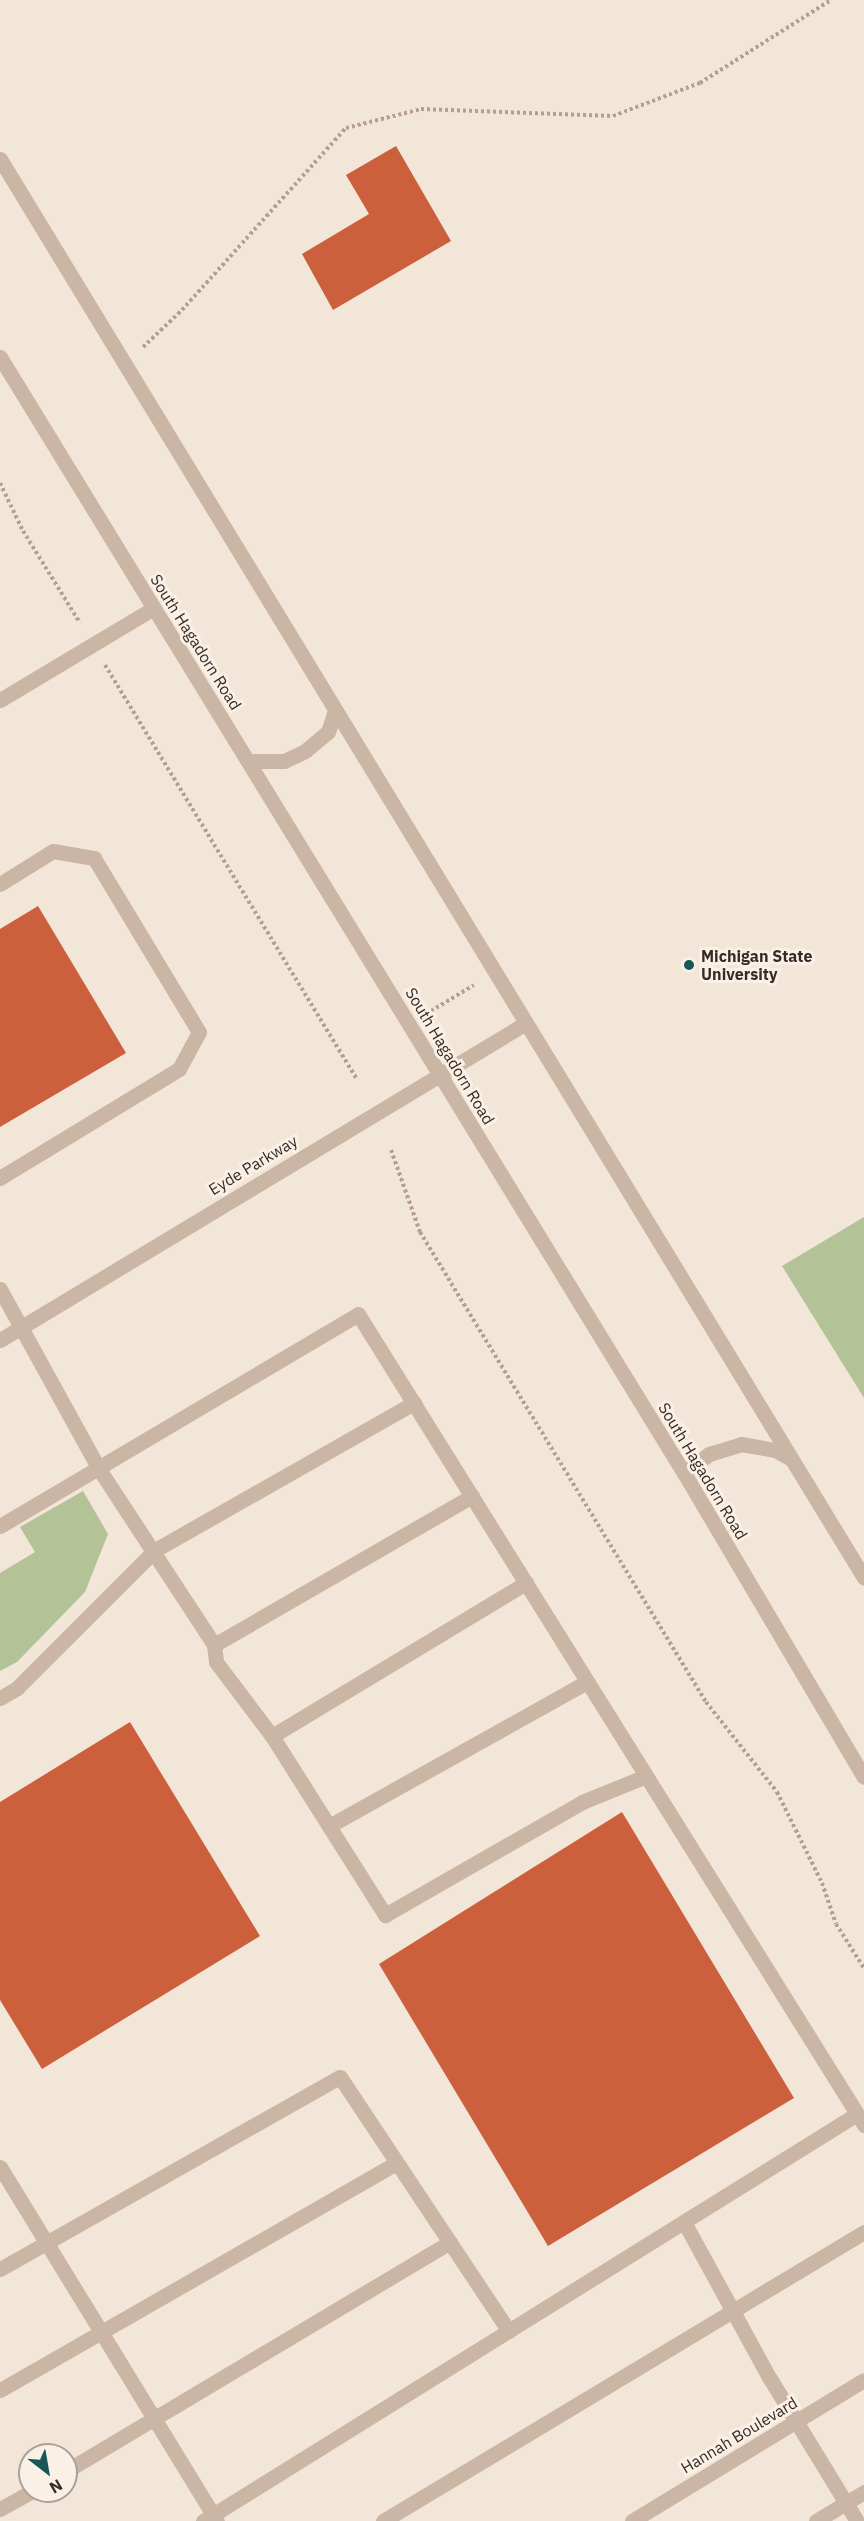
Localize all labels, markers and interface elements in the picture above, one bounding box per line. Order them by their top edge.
street label: South Hagadorn Road [146,571,246,713]
place label: Michigan State University [701,946,812,984]
marker: Michigan State University [682,958,696,972]
street label: South Hagadorn Road [401,984,499,1128]
street label: Eyde Parkway [205,1131,301,1199]
street label: South Hagadorn Road [654,1399,752,1543]
street label: Hannah Boulevard [677,2393,801,2477]
north arrow [18,2443,78,2503]
text: N [46,2475,66,2498]

